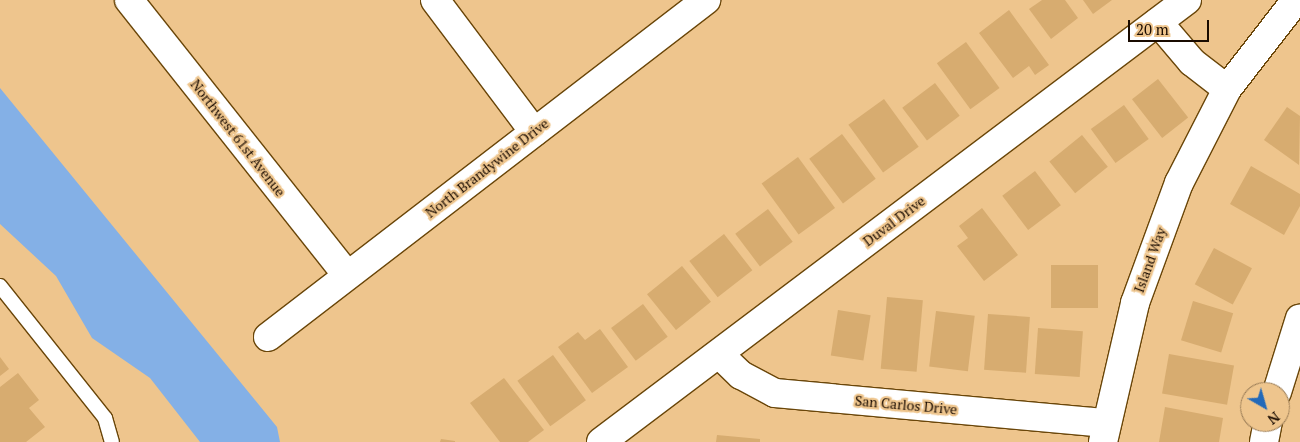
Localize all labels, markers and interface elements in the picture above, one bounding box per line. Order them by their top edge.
scale bar [1130,10,1211,42]
text: 20 m [1136,19,1169,39]
street label: Northwest 61st Avenue [187,76,289,200]
street label: North Brandywine Drive [422,115,552,221]
street label: Duval Drive [860,192,928,250]
street label: Island Way [1130,225,1170,295]
north arrow [1240,382,1290,432]
street label: San Carlos Drive [854,392,958,418]
text: N [1264,408,1284,429]

